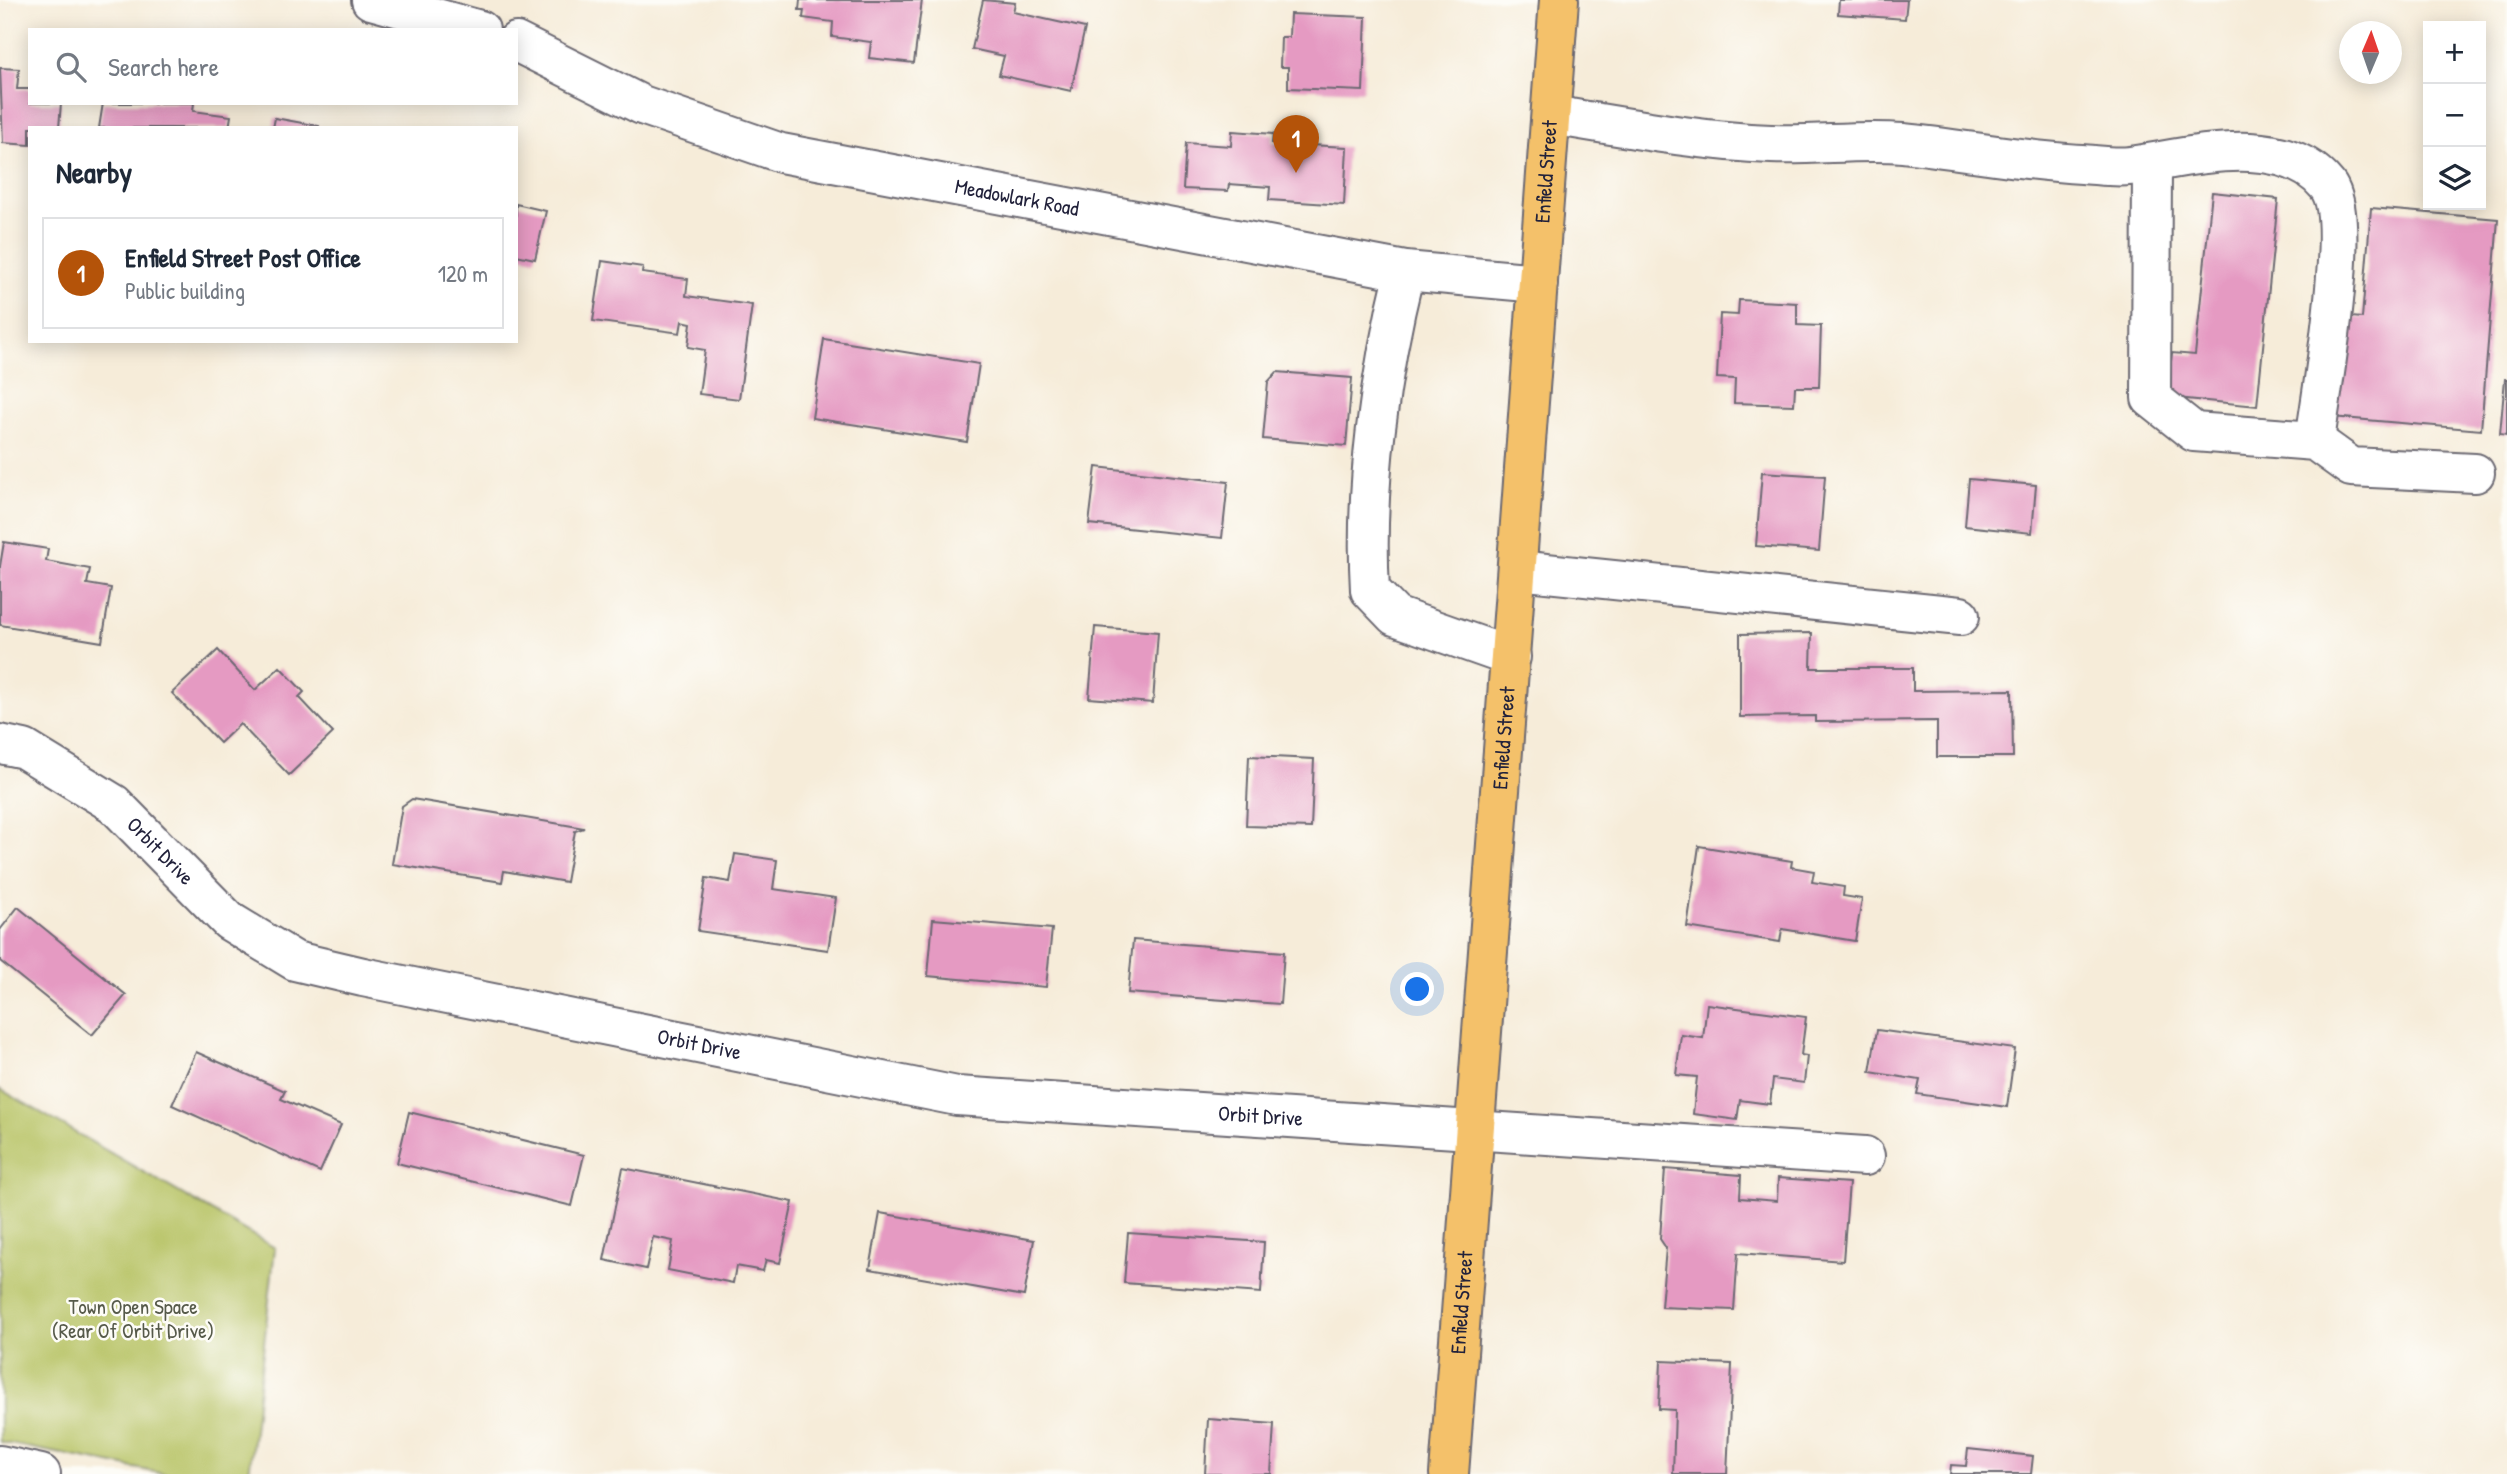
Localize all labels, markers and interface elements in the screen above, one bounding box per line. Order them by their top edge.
north arrow [2339,21,2402,84]
map controls [2423,21,2486,210]
button: + [2423,21,2486,84]
search box [28,28,518,105]
icon: search [52,48,90,86]
text: Search here [108,49,219,84]
button: − [2423,84,2486,147]
pin: 1 [1273,115,1319,173]
street label: Enfield Street [1527,118,1564,224]
button: layers [2423,147,2486,210]
text: Nearby [56,152,132,192]
street label: Meadowlark Road [953,171,1081,223]
text: Enfield Street Post Office [125,240,361,275]
text: 1 [77,258,85,289]
text: 120 m [438,258,488,289]
text: Public building [125,275,245,306]
street label: Enfield Street [1485,685,1522,791]
street label: Orbit Drive [121,810,201,891]
your location [1400,972,1434,1006]
street label: Orbit Drive [655,1021,744,1066]
street label: Orbit Drive [1217,1098,1304,1133]
street label: Enfield Street [1443,1249,1480,1355]
park label: Town Open Space (Rear Of Orbit Drive) [52,1292,214,1345]

